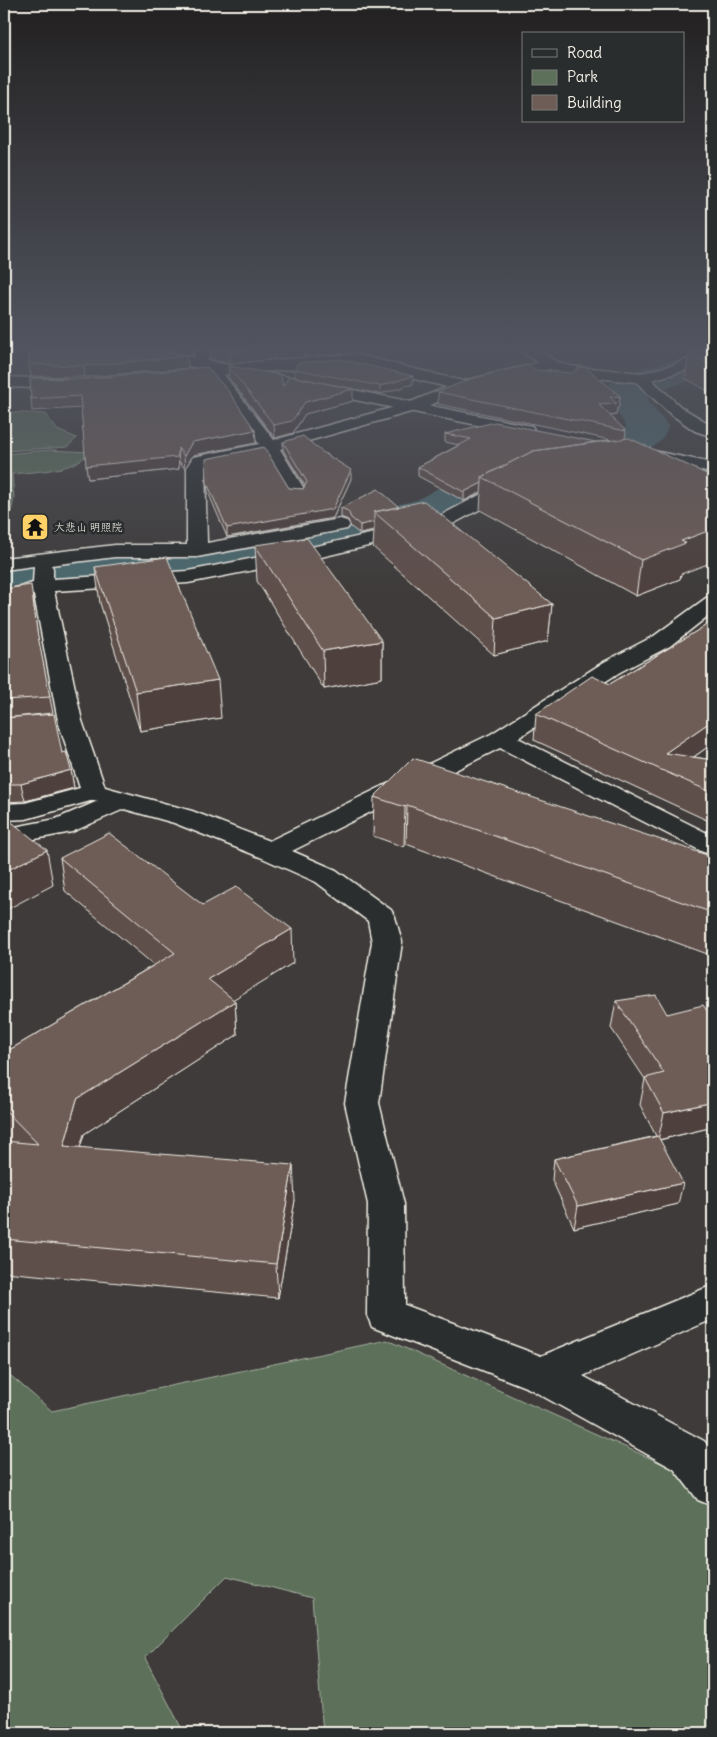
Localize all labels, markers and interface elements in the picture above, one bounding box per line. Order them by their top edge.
legend [522,32,684,122]
text: Road [567,43,602,62]
text: Park [567,67,598,86]
text: Building [567,93,622,112]
temple icon: 大悲山 明照院 [20,512,50,542]
place label: 大悲山 明照院 [54,520,123,534]

